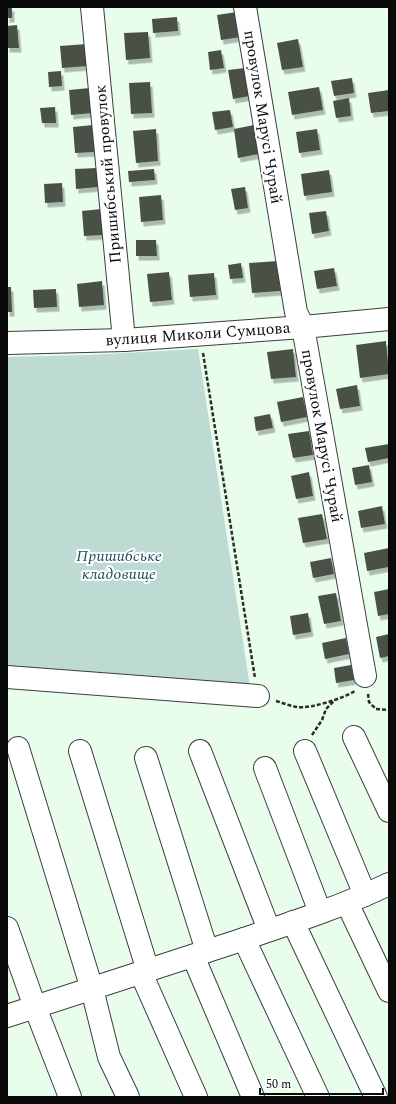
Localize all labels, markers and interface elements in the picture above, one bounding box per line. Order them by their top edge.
street label: провулок Марусі Чурай [237,28,289,206]
street label: Пришибський провулок [88,84,128,264]
street label: вулиця Миколи Сумцова [105,316,291,352]
street label: провулок Марусі Чурай [295,347,349,525]
park label: Пришибське кладовище [76,544,162,586]
scale bar [260,1070,383,1096]
text: 50 m [266,1075,291,1094]

